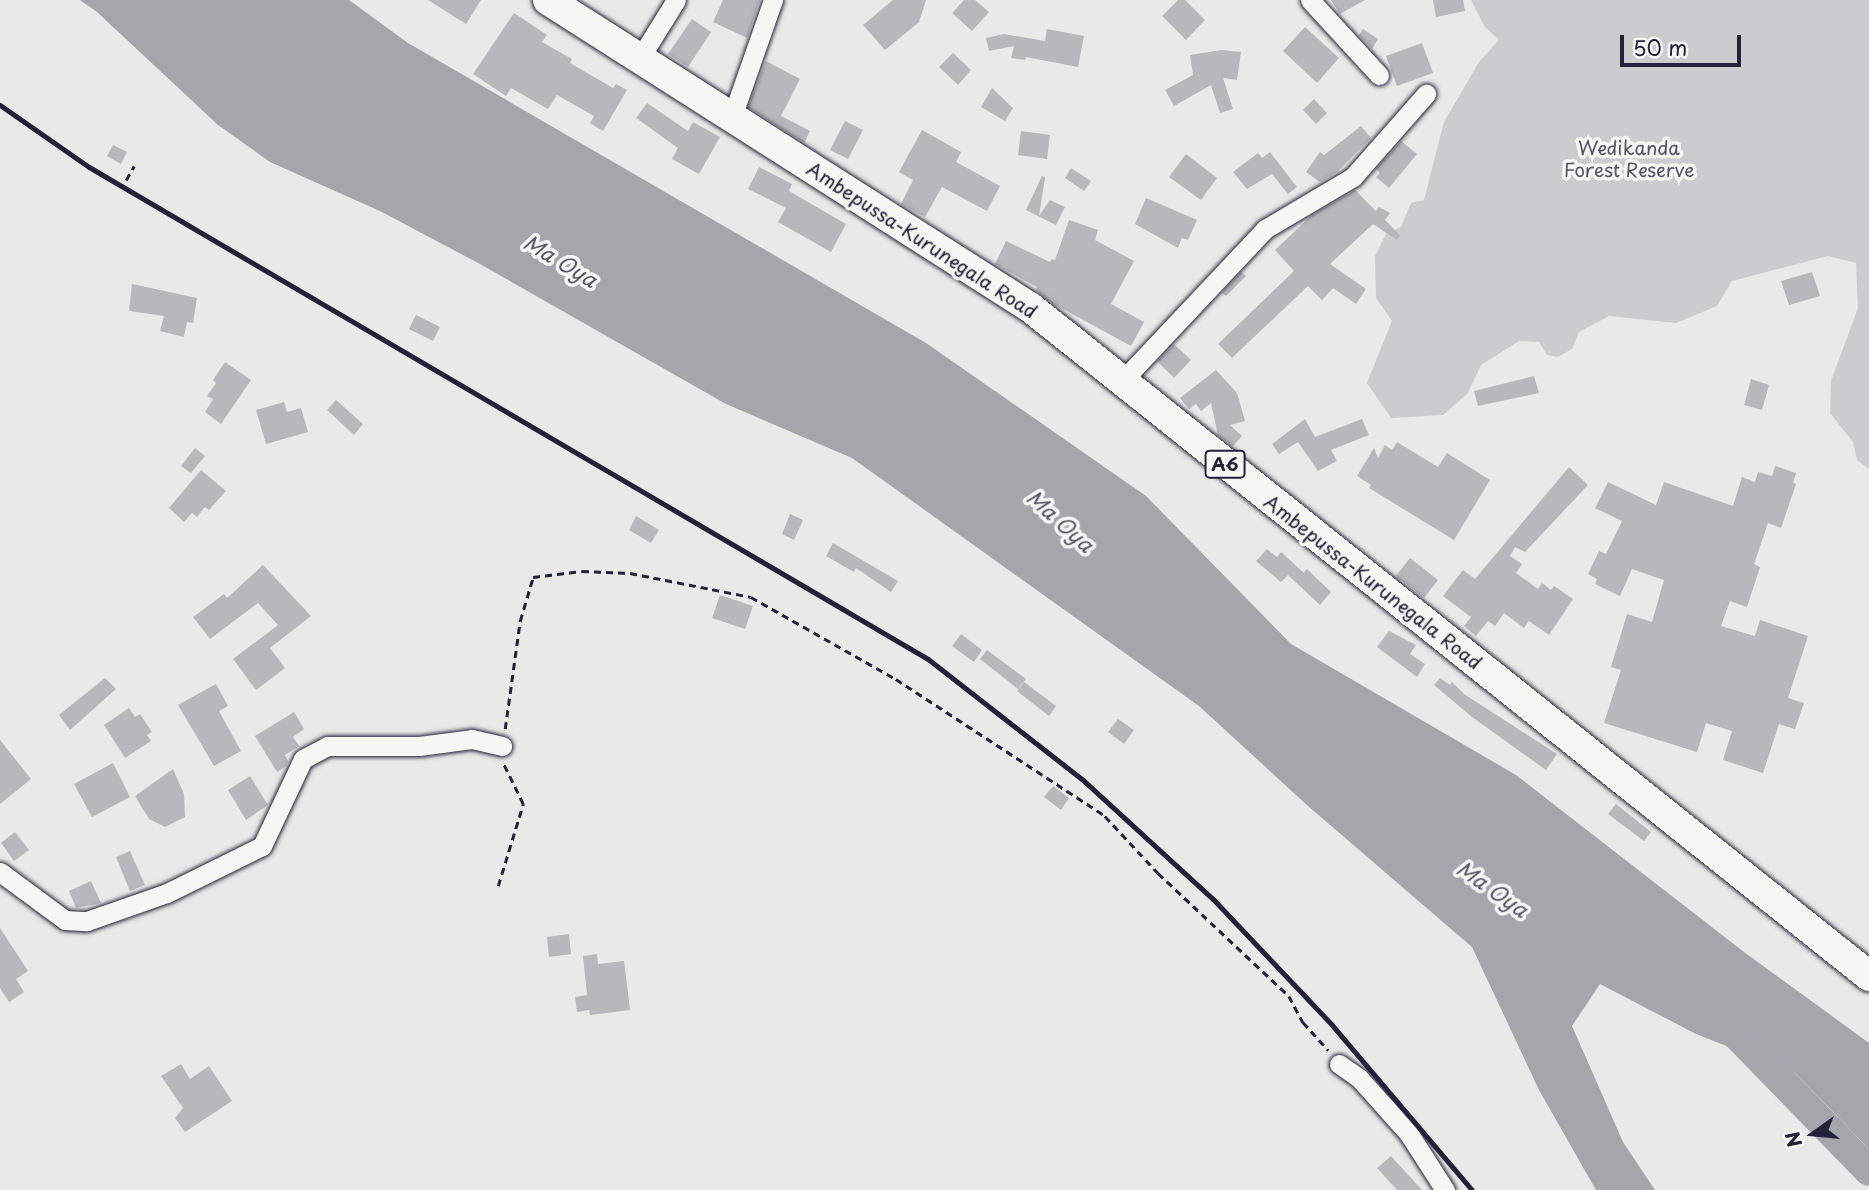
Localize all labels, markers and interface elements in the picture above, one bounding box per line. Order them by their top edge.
scale bar [1624,21,1745,65]
text: 50 m [1633,31,1687,63]
park label: Wedikanda Forest Reserve [1563,137,1695,181]
street label: Ambepussa-Kurunegala Road [802,157,1042,323]
water label: Ma Oya [520,228,602,292]
road number: A6 [1204,450,1246,478]
water label: Ma Oya [1022,483,1100,557]
street label: Ambepussa-Kurunegala Road [1259,490,1487,674]
water label: Ma Oya [1452,854,1534,922]
north arrow [1778,1099,1848,1169]
text: N [1777,1129,1808,1150]

